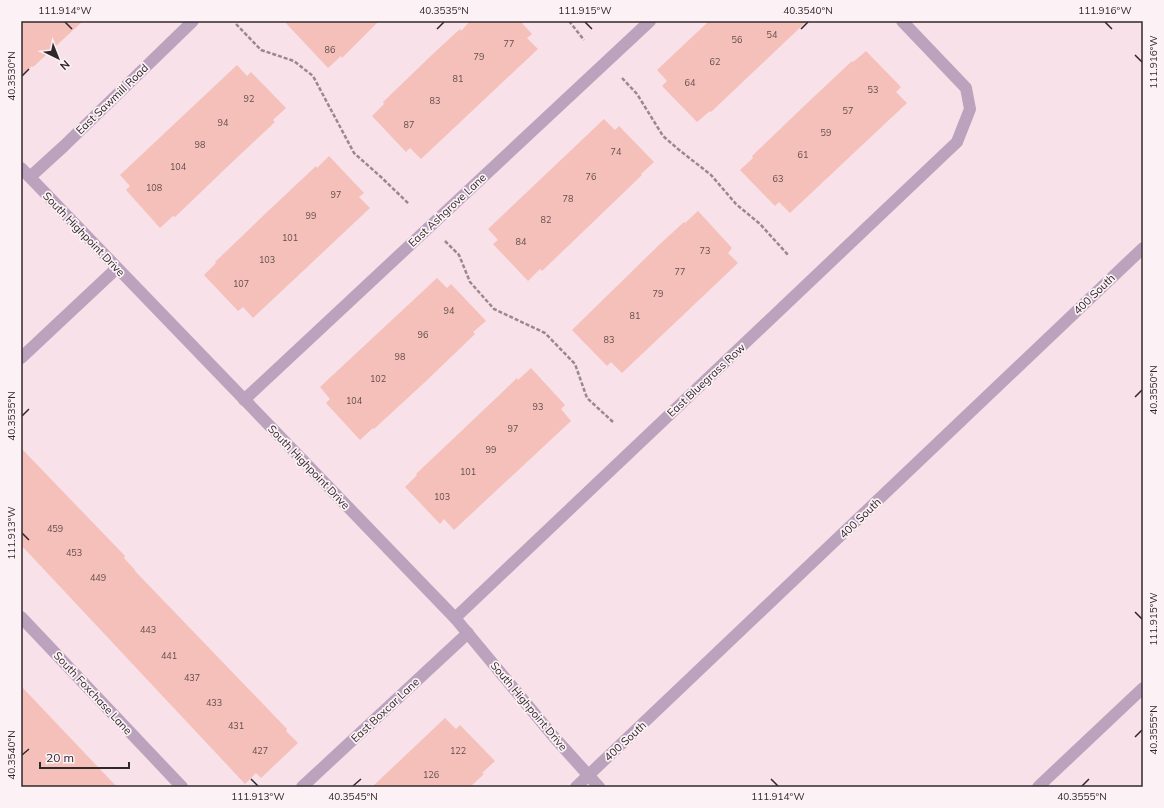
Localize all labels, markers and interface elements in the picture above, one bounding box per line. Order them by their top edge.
text: 111.914°W [38,4,92,17]
text: 40.3535°N [419,4,469,17]
text: 111.915°W [558,4,612,17]
text: 40.3540°N [783,4,833,17]
text: 111.916°W [1078,4,1132,17]
house number: 54 [767,29,778,40]
house number: 56 [732,34,742,45]
text: 111.916°W [1147,35,1160,89]
north arrow [38,38,78,78]
house number: 77 [504,38,514,49]
house number: 86 [325,44,335,55]
text: 40.3530°N [5,51,18,101]
house number: 79 [474,51,484,62]
house number: 62 [710,56,720,67]
text: N [57,57,73,73]
street label: East Sawmill Road [73,61,151,137]
house number: 81 [453,73,463,84]
house number: 64 [685,77,696,88]
house number: 53 [868,84,878,95]
house number: 92 [244,93,254,104]
house number: 83 [430,95,440,106]
house number: 57 [843,105,853,116]
house number: 94 [218,117,229,128]
house number: 87 [404,119,414,130]
house number: 59 [821,127,831,138]
house number: 98 [195,139,205,150]
house number: 74 [611,146,622,157]
house number: 61 [798,149,808,160]
house number: 104 [170,161,187,172]
street label: East Ashgrove Lane [405,170,489,250]
house number: 76 [586,171,596,182]
house number: 63 [773,173,783,184]
house number: 108 [146,182,162,193]
street label: South Highpoint Drive [40,189,128,279]
house number: 97 [331,189,341,200]
house number: 78 [563,193,573,204]
house number: 99 [306,210,316,221]
house number: 82 [541,214,551,225]
house number: 101 [282,232,298,243]
house number: 84 [516,236,527,247]
house number: 73 [700,245,710,256]
house number: 103 [259,254,275,265]
house number: 77 [675,266,685,277]
street label: 400 South [1070,271,1118,317]
house number: 107 [233,278,249,289]
house number: 79 [653,288,663,299]
house number: 94 [444,305,455,316]
house number: 81 [630,310,640,321]
house number: 96 [418,329,428,340]
house number: 83 [604,334,614,345]
street label: East Bluegrass Row [664,340,748,420]
house number: 98 [395,351,405,362]
text: 40.3550°N [1147,365,1160,415]
house number: 102 [370,373,386,384]
text: 40.3535°N [5,391,18,441]
house number: 104 [346,395,363,406]
house number: 93 [533,401,543,412]
street label: South Highpoint Drive [265,422,353,512]
house number: 97 [508,423,518,434]
house number: 99 [486,444,496,455]
house number: 101 [460,466,476,477]
house number: 103 [434,491,450,502]
street label: 400 South [836,495,884,541]
text: 111.913°W [5,506,18,560]
house number: 459 [47,523,63,534]
house number: 453 [66,547,82,558]
house number: 449 [90,572,106,583]
text: 111.915°W [1147,592,1160,646]
house number: 443 [140,624,156,635]
street label: South Foxchase Lane [51,649,135,737]
house number: 441 [161,650,177,661]
street label: South Highpoint Drive [488,659,570,753]
house number: 437 [184,672,200,683]
street label: East Boxcar Lane [348,675,422,745]
house number: 433 [206,697,222,708]
text: 40.3555°N [1147,705,1160,755]
street label: 400 South [601,718,649,764]
house number: 431 [228,720,244,731]
text: 40.3540°N [5,730,18,780]
scale bar [40,744,129,770]
house number: 427 [252,745,268,756]
house number: 122 [450,745,466,756]
text: 20 m [46,750,74,765]
house number: 126 [423,769,439,780]
text: 111.913°W [231,790,285,803]
text: 40.3545°N [328,790,378,803]
text: 111.914°W [751,790,805,803]
text: 40.3555°N [1057,790,1107,803]

